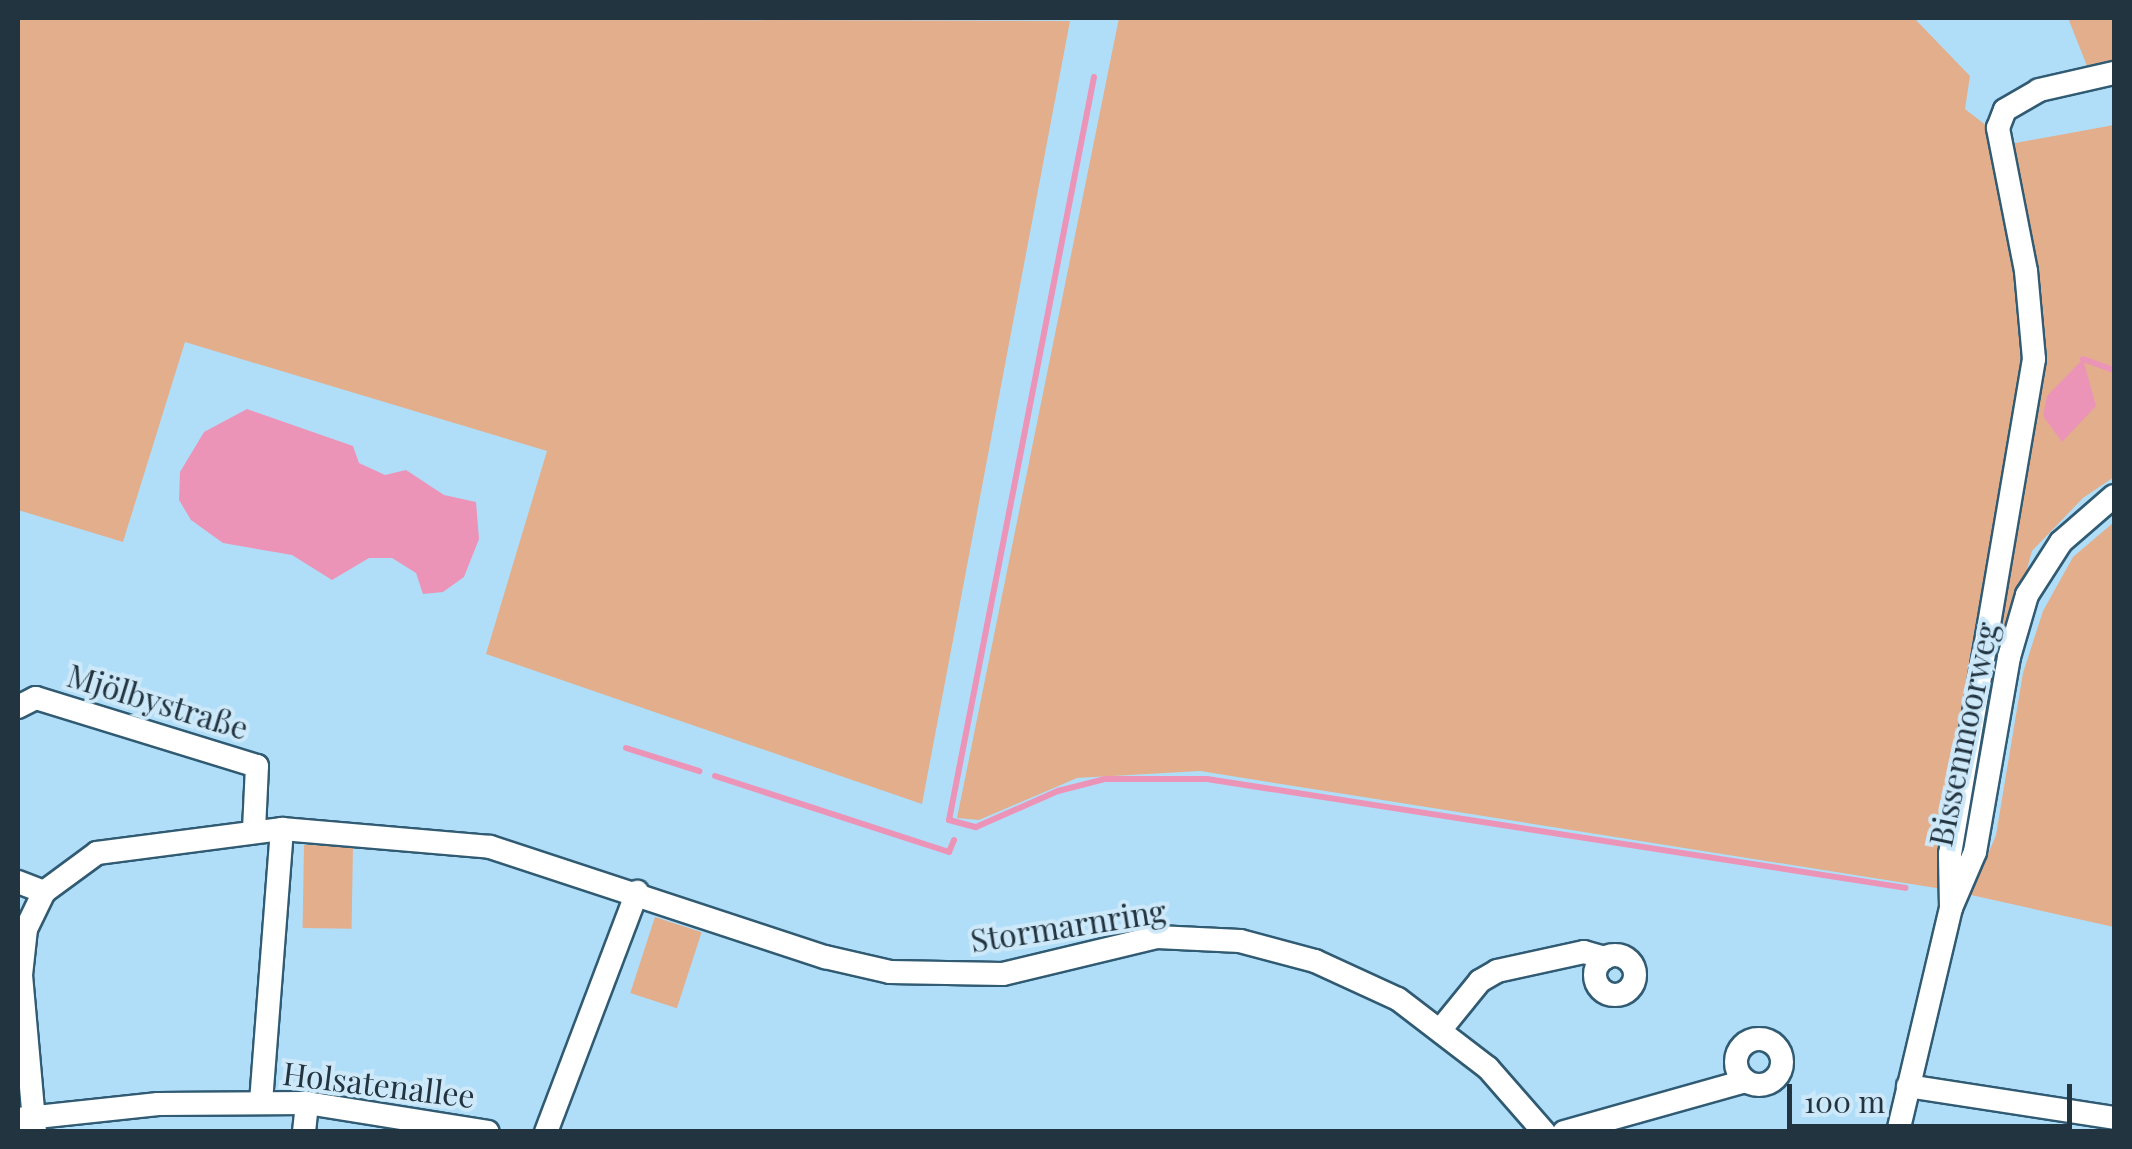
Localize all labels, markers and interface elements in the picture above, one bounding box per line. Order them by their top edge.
street label: Bissenmoorweg [1920,618,2006,850]
street label: Mjölbystraße [63,655,253,747]
street label: Stormarnring [968,891,1168,959]
street label: Holsatenallee [281,1053,477,1115]
scale bar [1792,1064,2077,1126]
text: 100 m [1804,1081,1885,1121]

